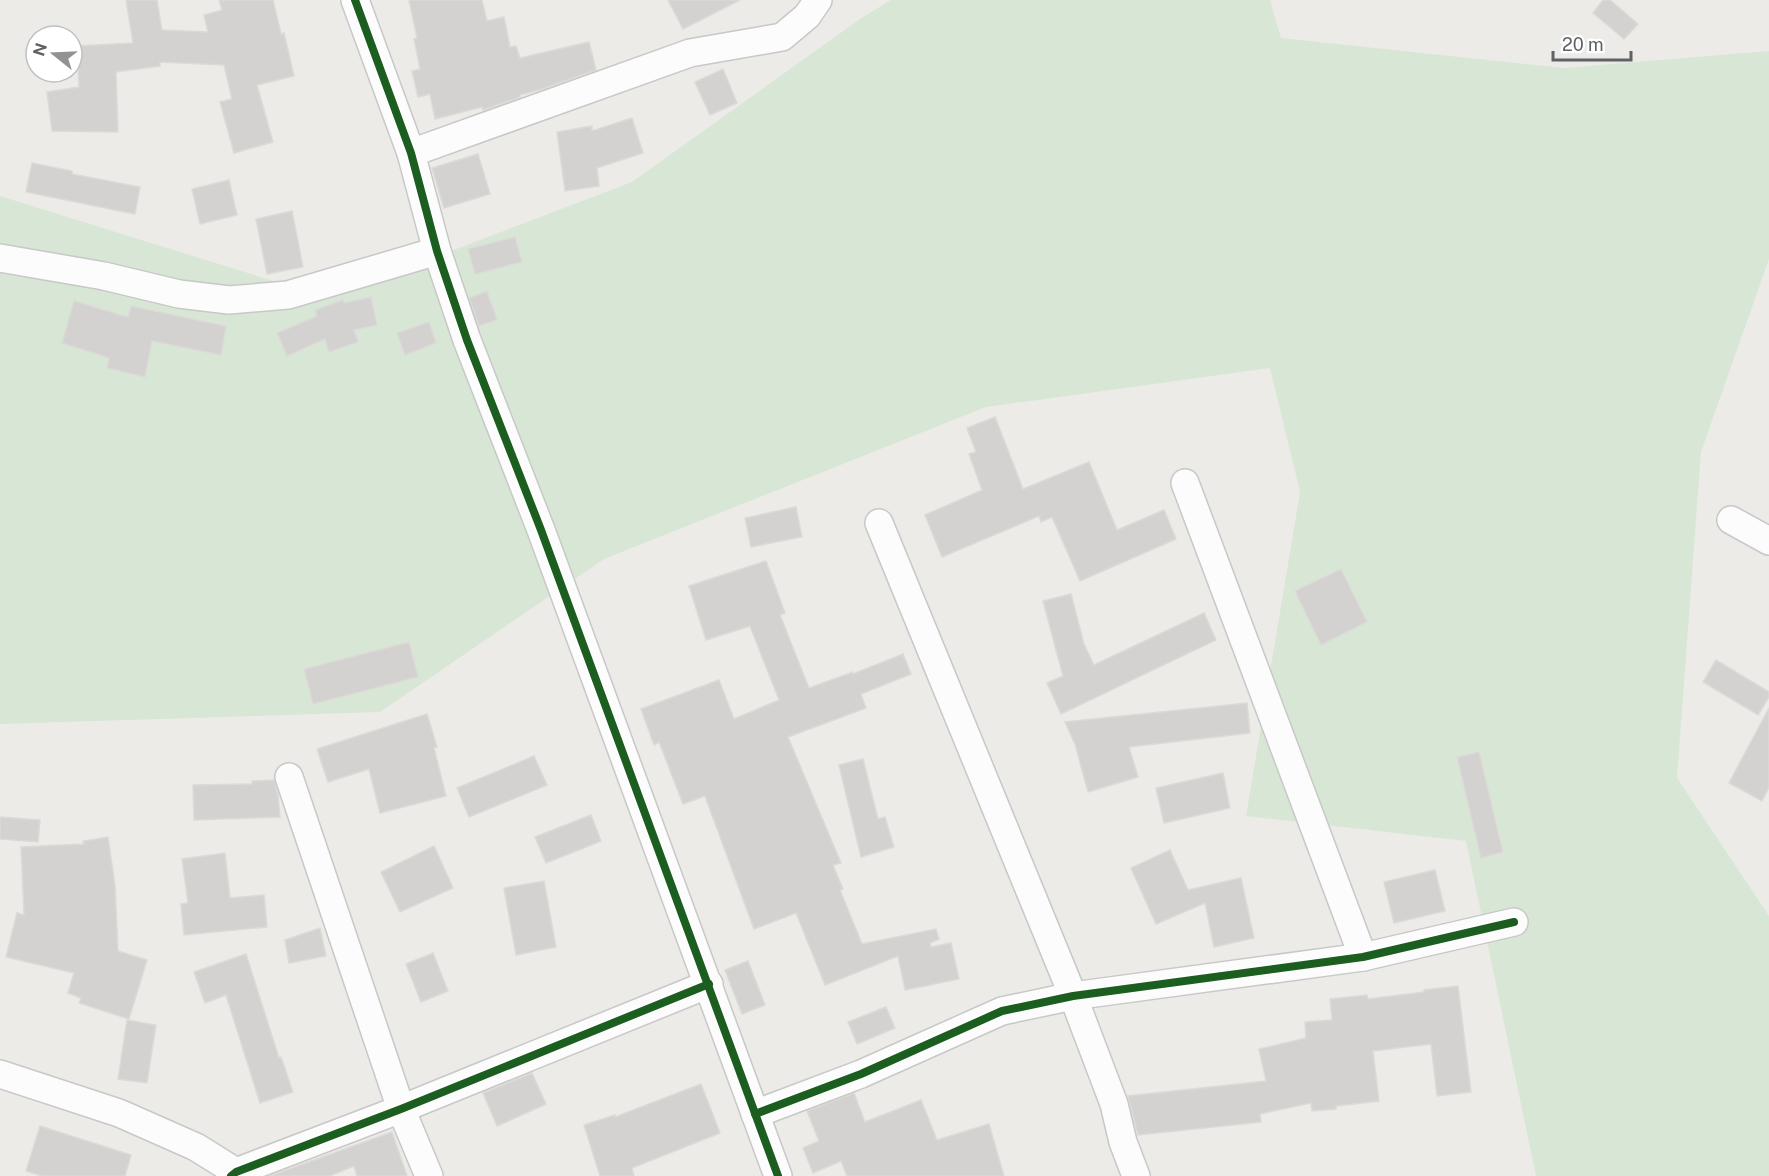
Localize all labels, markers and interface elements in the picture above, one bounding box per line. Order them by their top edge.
north arrow [24,24,84,84]
scale bar [1553,24,1631,62]
text: 20 m [1562,34,1604,55]
text: N [29,41,51,58]

